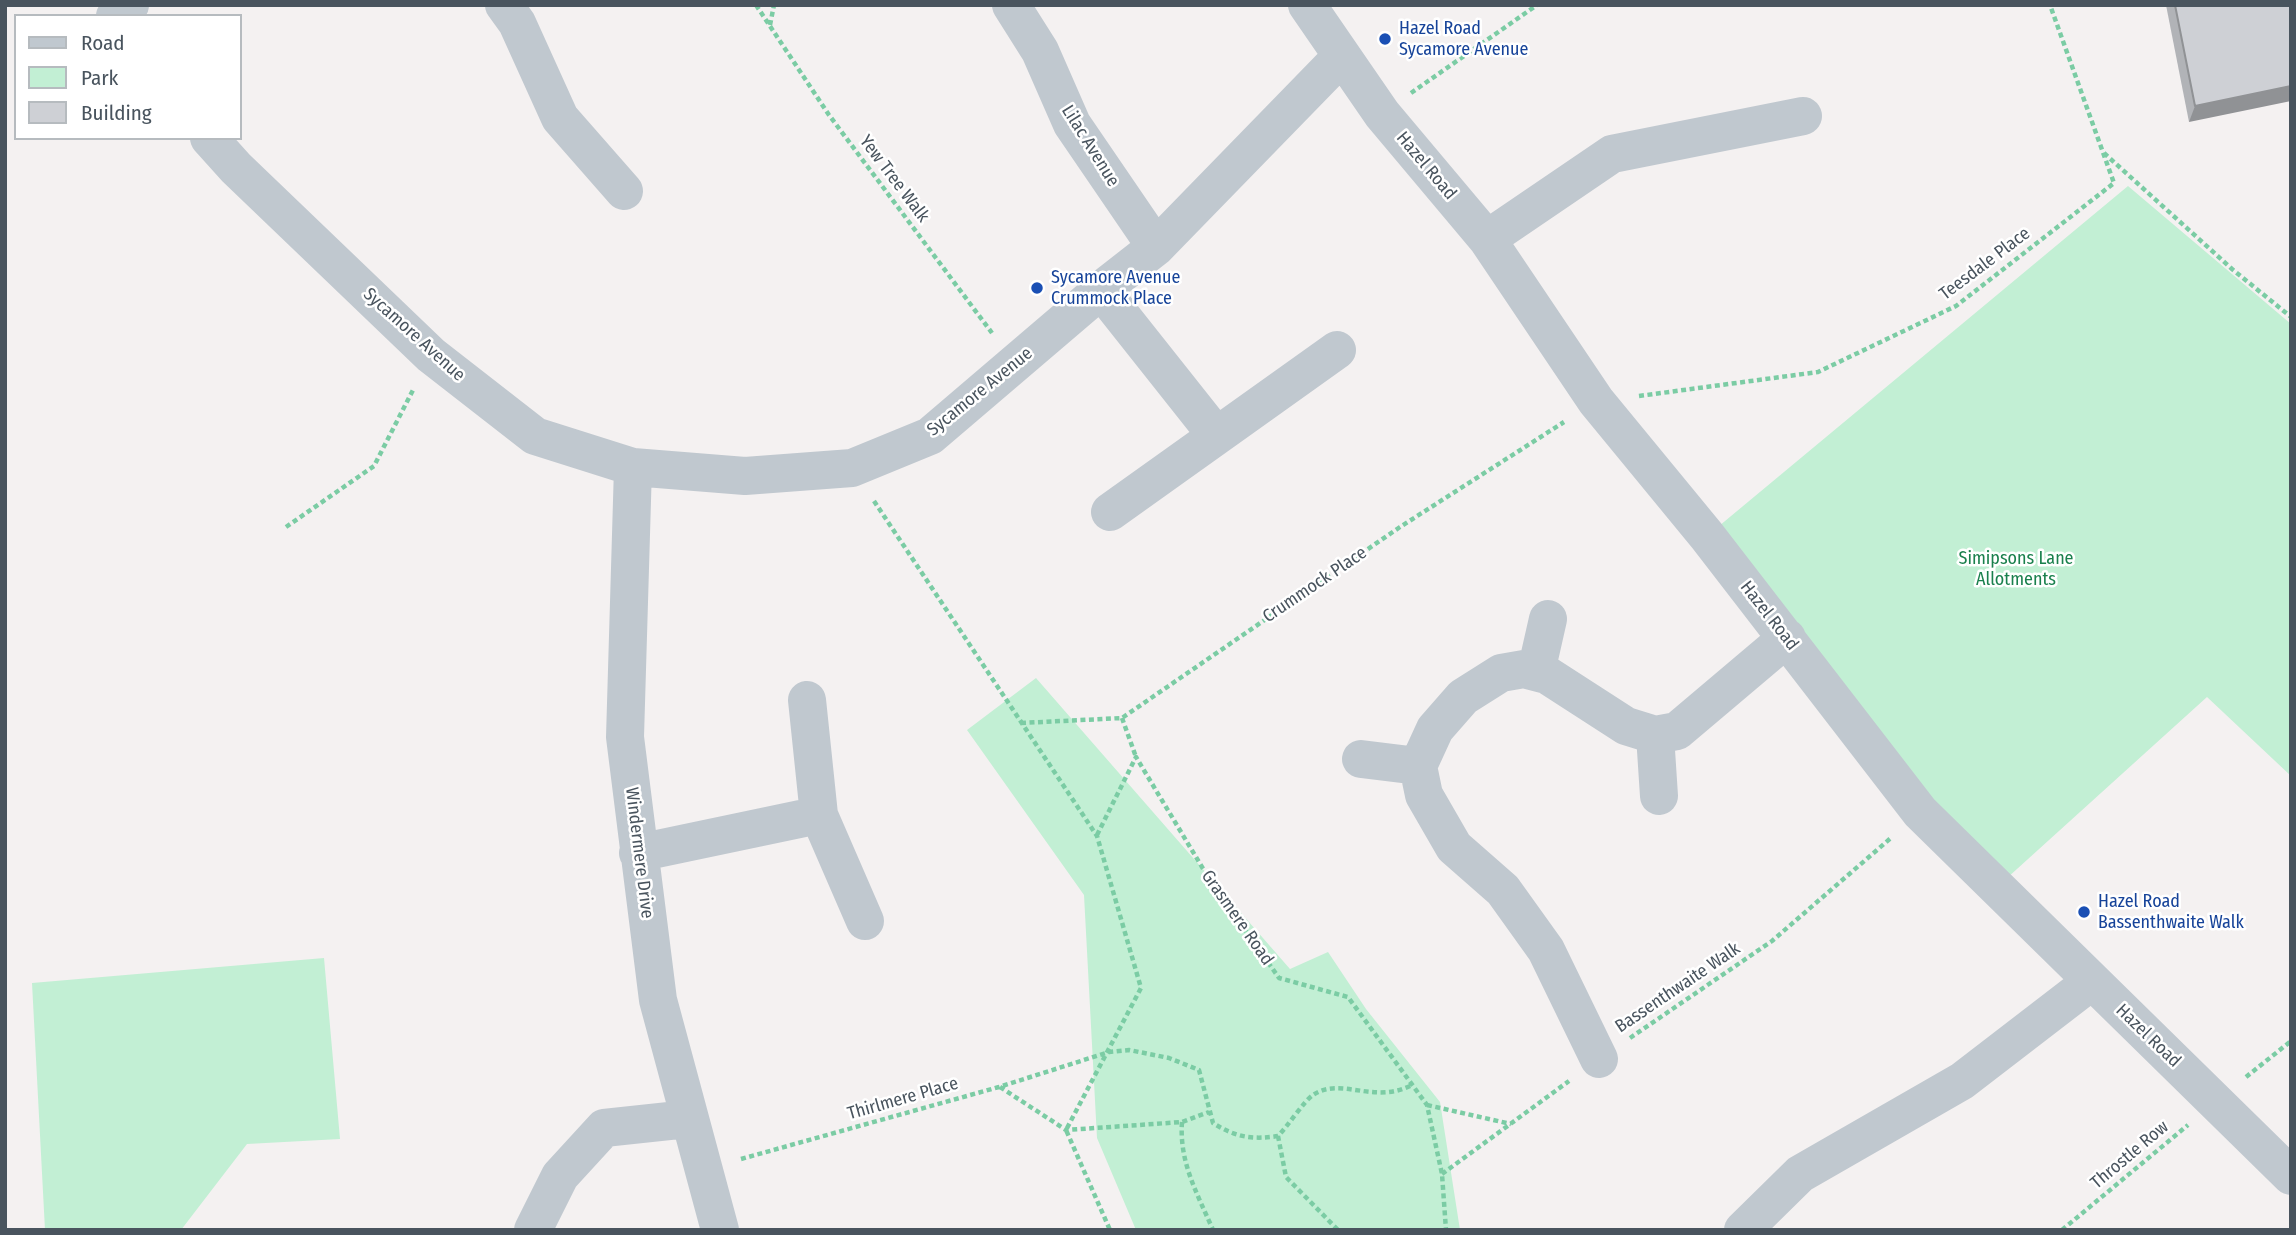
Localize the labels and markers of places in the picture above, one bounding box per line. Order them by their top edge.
place label: Hazel Road Sycamore Avenue [1399,18,1528,60]
marker: Hazel Road Sycamore Avenue [1377,31,1393,47]
place label: Sycamore Avenue Crummock Place [1051,267,1180,310]
marker: Sycamore Avenue Crummock Place [1029,280,1045,296]
place label: Hazel Road Bassenthwaite Walk [2098,891,2244,934]
marker: Hazel Road Bassenthwaite Walk [2076,904,2092,920]

